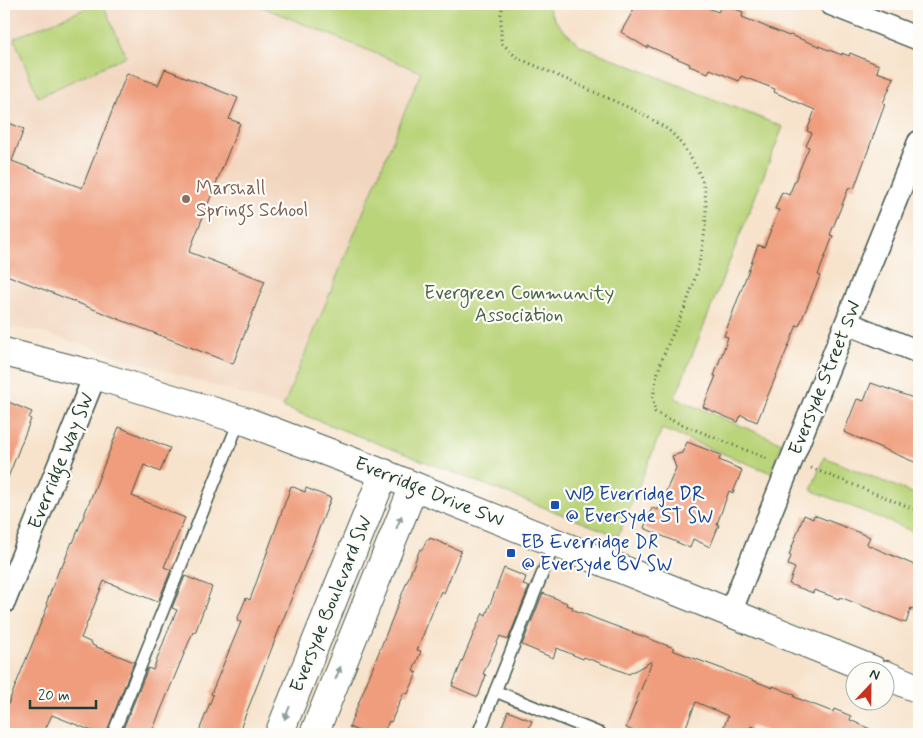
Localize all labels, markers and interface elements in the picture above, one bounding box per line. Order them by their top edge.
place label: Marshall Springs School [196,176,308,226]
marker: Marshall Springs School [180,193,192,205]
park label: Evergreen Community Association [424,281,614,328]
street label: Eversyde Street SW [783,297,868,459]
street label: Everridge Way SW [22,389,103,534]
street label: Everridge Drive SW [350,451,507,536]
place label: WB Everridge DR @ Eversyde ST SW [565,482,713,530]
marker: WB Everridge DR @ Eversyde ST SW [549,499,561,511]
street label: Eversyde Boulevard SW [284,512,379,696]
one-way arrow [395,514,403,529]
place label: EB Everridge DR @ Eversyde BV SW [521,530,673,578]
marker: EB Everridge DR @ Eversyde BV SW [505,547,517,559]
north arrow [846,660,896,710]
text: N [867,665,882,685]
one-way arrow [335,666,343,680]
scale bar [30,678,96,710]
text: 20 m [38,686,70,706]
one-way arrow [283,706,290,721]

